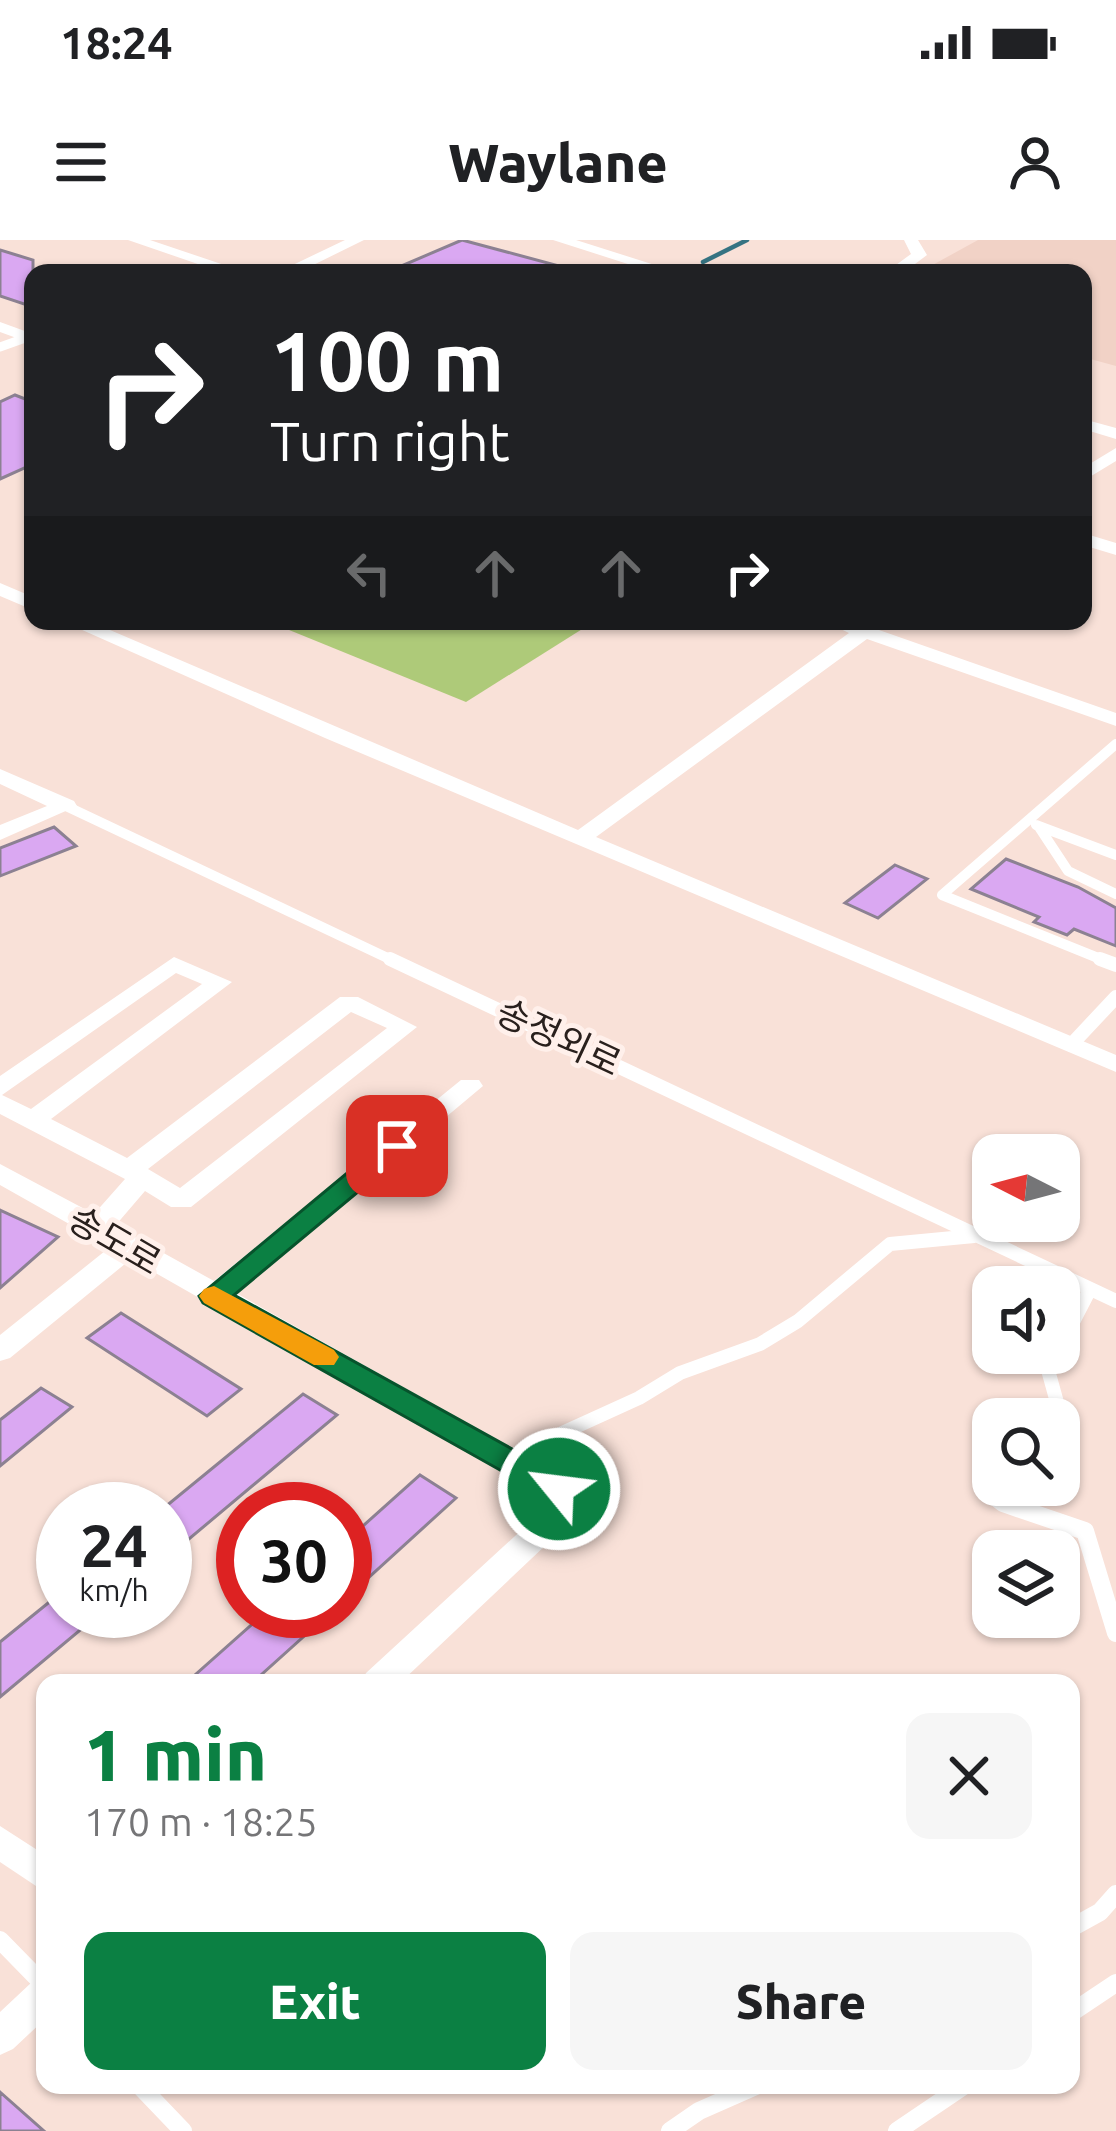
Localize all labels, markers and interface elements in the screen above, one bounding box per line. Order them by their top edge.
text: 18:24 [60,17,173,68]
icon: menu [48,129,114,195]
icon: person [1002,129,1068,195]
text: Waylane [448,132,668,192]
icon: right [72,312,228,468]
text: 100 m [270,313,504,407]
text: Turn right [270,411,510,471]
icon: left [336,540,402,606]
icon: ahead [462,540,528,606]
icon: ahead [588,540,654,606]
icon: right [714,540,780,606]
street label: 송정외로 [491,990,628,1083]
pin [346,1095,448,1197]
icon: arrive [364,1113,430,1179]
north arrow [972,1134,1080,1242]
map controls [972,1134,1080,1638]
street label: 송도로 [62,1197,169,1282]
button: sound [972,1266,1080,1374]
button: search [972,1398,1080,1506]
position arrow [496,1426,622,1552]
speed limit sign: 30 [216,1482,372,1638]
text: 24 [80,1511,148,1578]
button: layers [972,1530,1080,1638]
text: km/h [79,1573,149,1607]
button: close [906,1713,1032,1839]
text: 1 min [84,1714,267,1795]
text: 170 m · 18:25 [84,1800,318,1843]
button: Exit [84,1932,546,2070]
button: Share [570,1932,1032,2070]

